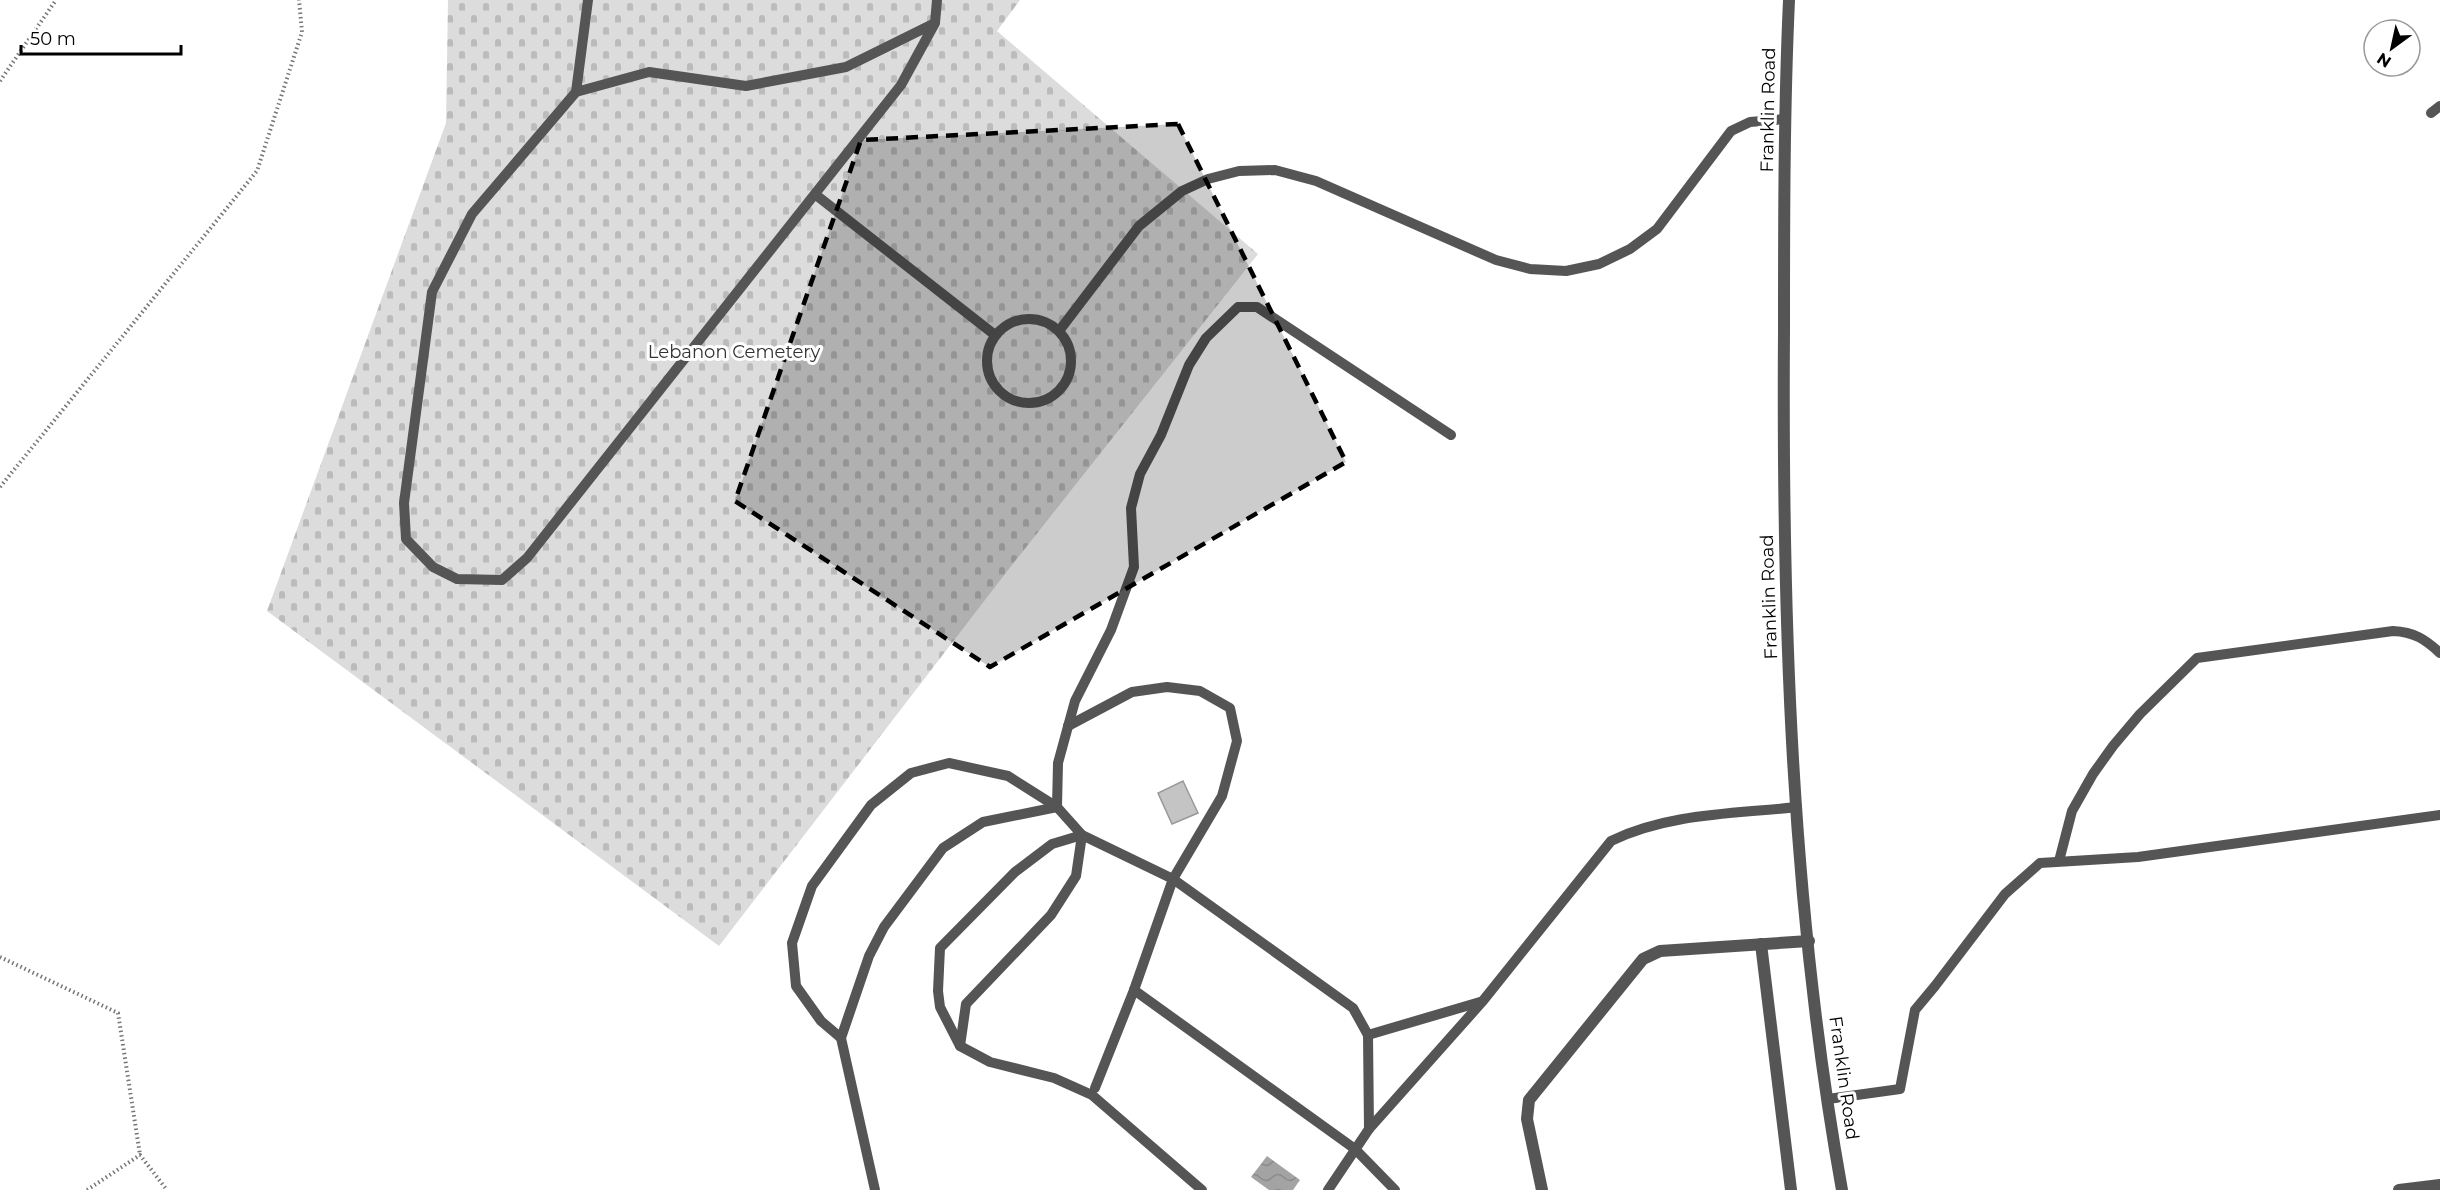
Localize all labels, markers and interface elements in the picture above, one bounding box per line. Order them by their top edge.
scale bar [21,18,182,56]
north arrow [2362,18,2422,78]
text: 50 m [30,28,76,50]
street label: Franklin Road [1756,47,1780,173]
text: N [2374,49,2395,72]
park label: Lebanon Cemetery [648,341,820,363]
street label: Franklin Road [1756,534,1782,660]
street label: Franklin Road [1824,1015,1864,1141]

